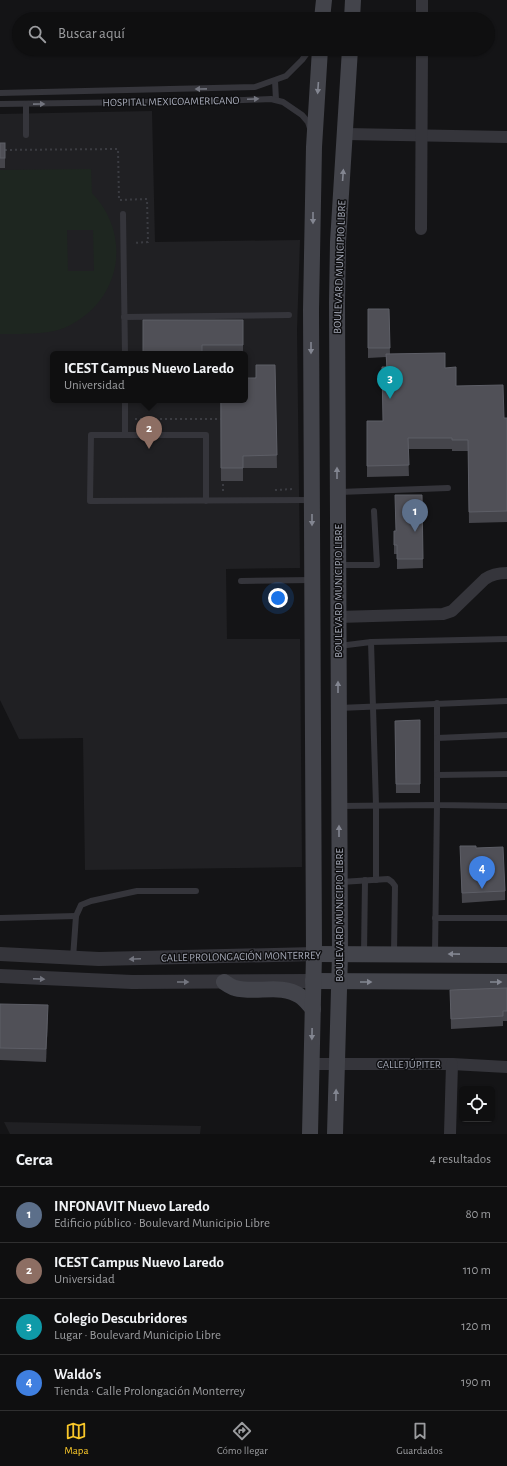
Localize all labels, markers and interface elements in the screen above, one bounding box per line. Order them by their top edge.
search box [12,12,495,56]
icon: search [26,23,48,45]
text: Buscar aquí [58,26,125,41]
one-way arrow [314,82,321,94]
one-way arrow [194,86,207,92]
street label: HOSPITAL MEXICOAMERICANO [102,95,240,108]
one-way arrow [247,96,259,103]
one-way arrow [33,101,46,107]
one-way arrow [339,169,346,181]
street label: BOULEVARD MUNICIPIO LIBRE [332,199,347,334]
one-way arrow [310,212,316,225]
one-way arrow [308,342,314,355]
popup [50,351,248,403]
text: ICEST Campus Nuevo Laredo [64,361,234,376]
pin: 3 [377,366,403,399]
text: Universidad [64,379,125,392]
pin: 2 [136,416,162,449]
one-way arrow [334,466,340,479]
pin: 1 [402,499,428,532]
one-way arrow [309,514,315,527]
street label: BOULEVARD MUNICIPIO LIBRE [333,523,344,658]
your location [268,588,288,608]
one-way arrow [335,680,341,693]
one-way arrow [336,824,342,837]
street label: BOULEVARD MUNICIPIO LIBRE [334,847,345,982]
pin: 4 [469,856,495,889]
street label: CALLE PROLONGACIÓN MONTERREY [161,949,321,963]
one-way arrow [447,951,460,957]
one-way arrow [129,955,141,962]
one-way arrow [33,975,45,982]
one-way arrow [177,979,190,985]
one-way arrow [360,979,373,985]
one-way arrow [490,979,503,985]
one-way arrow [309,1028,315,1041]
street label: CALLE JÚPITER [377,1058,441,1070]
map controls [459,1086,495,1122]
button: locate [459,1086,495,1122]
one-way arrow [333,1089,340,1101]
text: Cerca [16,1151,53,1168]
text: 4 resultados [430,1153,491,1166]
text: INFONAVIT Nuevo Laredo [54,1199,210,1214]
text: 1 [27,1208,31,1221]
text: 80 m [465,1208,491,1221]
text: Edificio público · Boulevard Municipio Libre [54,1217,270,1230]
text: ICEST Campus Nuevo Laredo [54,1255,224,1270]
text: 2 [26,1264,32,1277]
text: 110 m [463,1264,491,1277]
text: Universidad [54,1273,115,1286]
text: Colegio Descubridores [54,1311,187,1326]
text: 3 [26,1320,32,1333]
text: 120 m [461,1320,491,1333]
text: Lugar · Boulevard Municipio Libre [54,1329,221,1342]
text: Waldo's [54,1367,101,1382]
text: 4 [26,1376,32,1389]
text: 190 m [461,1376,491,1389]
text: Tienda · Calle Prolongación Monterrey [54,1385,245,1398]
tab: Mapa [64,1420,89,1457]
tab: Cómo llegar [217,1420,268,1457]
tab: Guardados [396,1420,443,1457]

